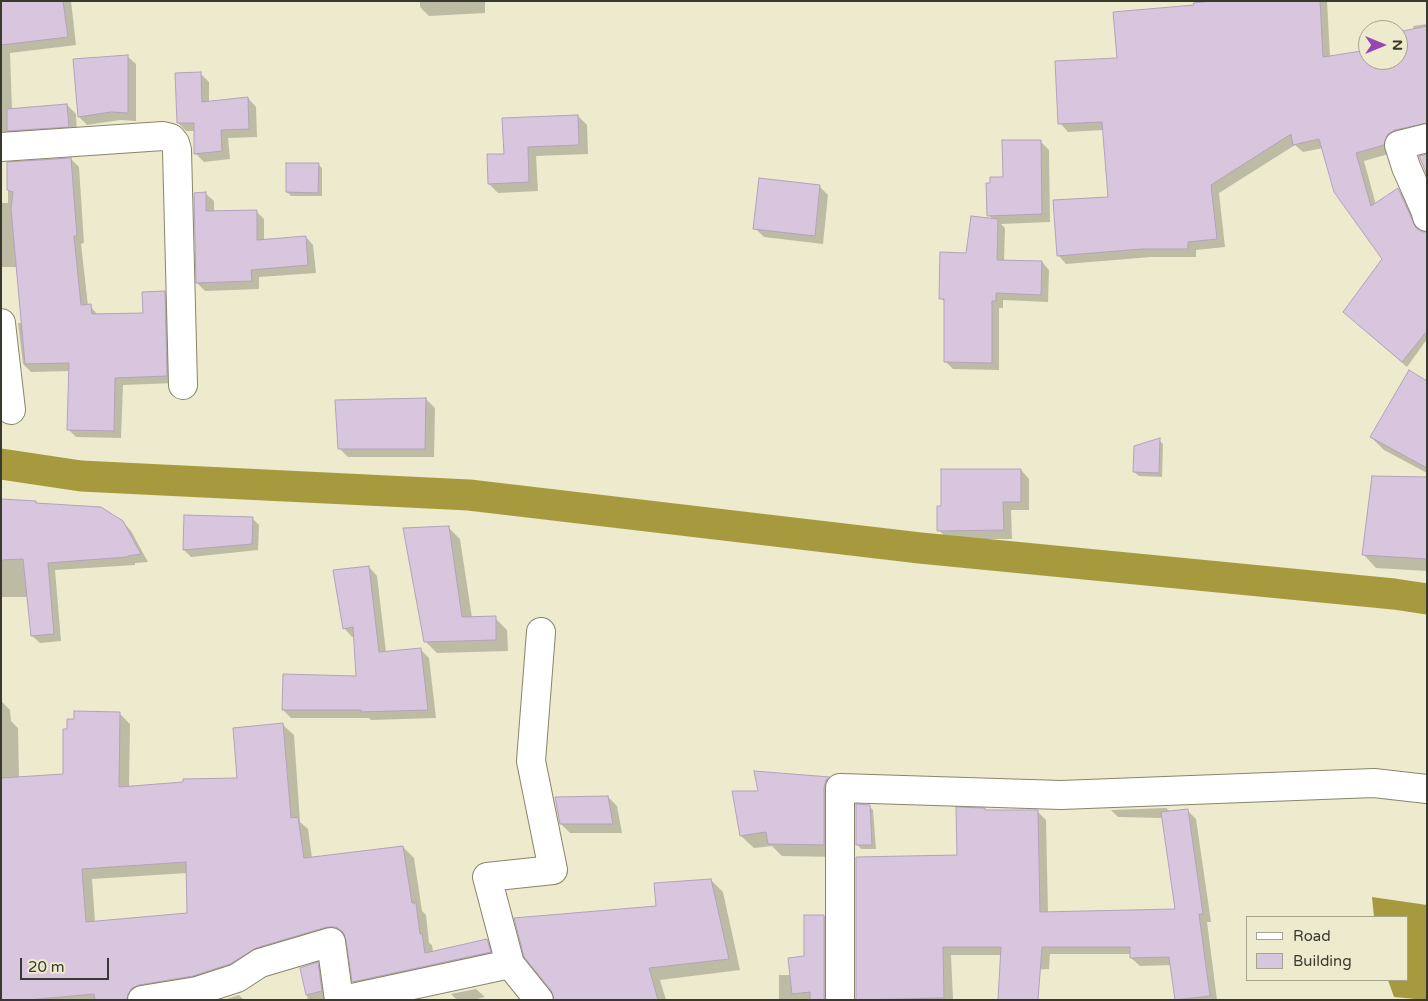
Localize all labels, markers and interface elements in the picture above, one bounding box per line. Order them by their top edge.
north arrow [1358,20,1408,70]
text: N [1389,39,1406,51]
legend [1246,916,1408,981]
text: Road [1293,927,1331,945]
scale bar [22,948,111,980]
text: Building [1293,952,1352,970]
text: 20 m [28,958,65,976]

